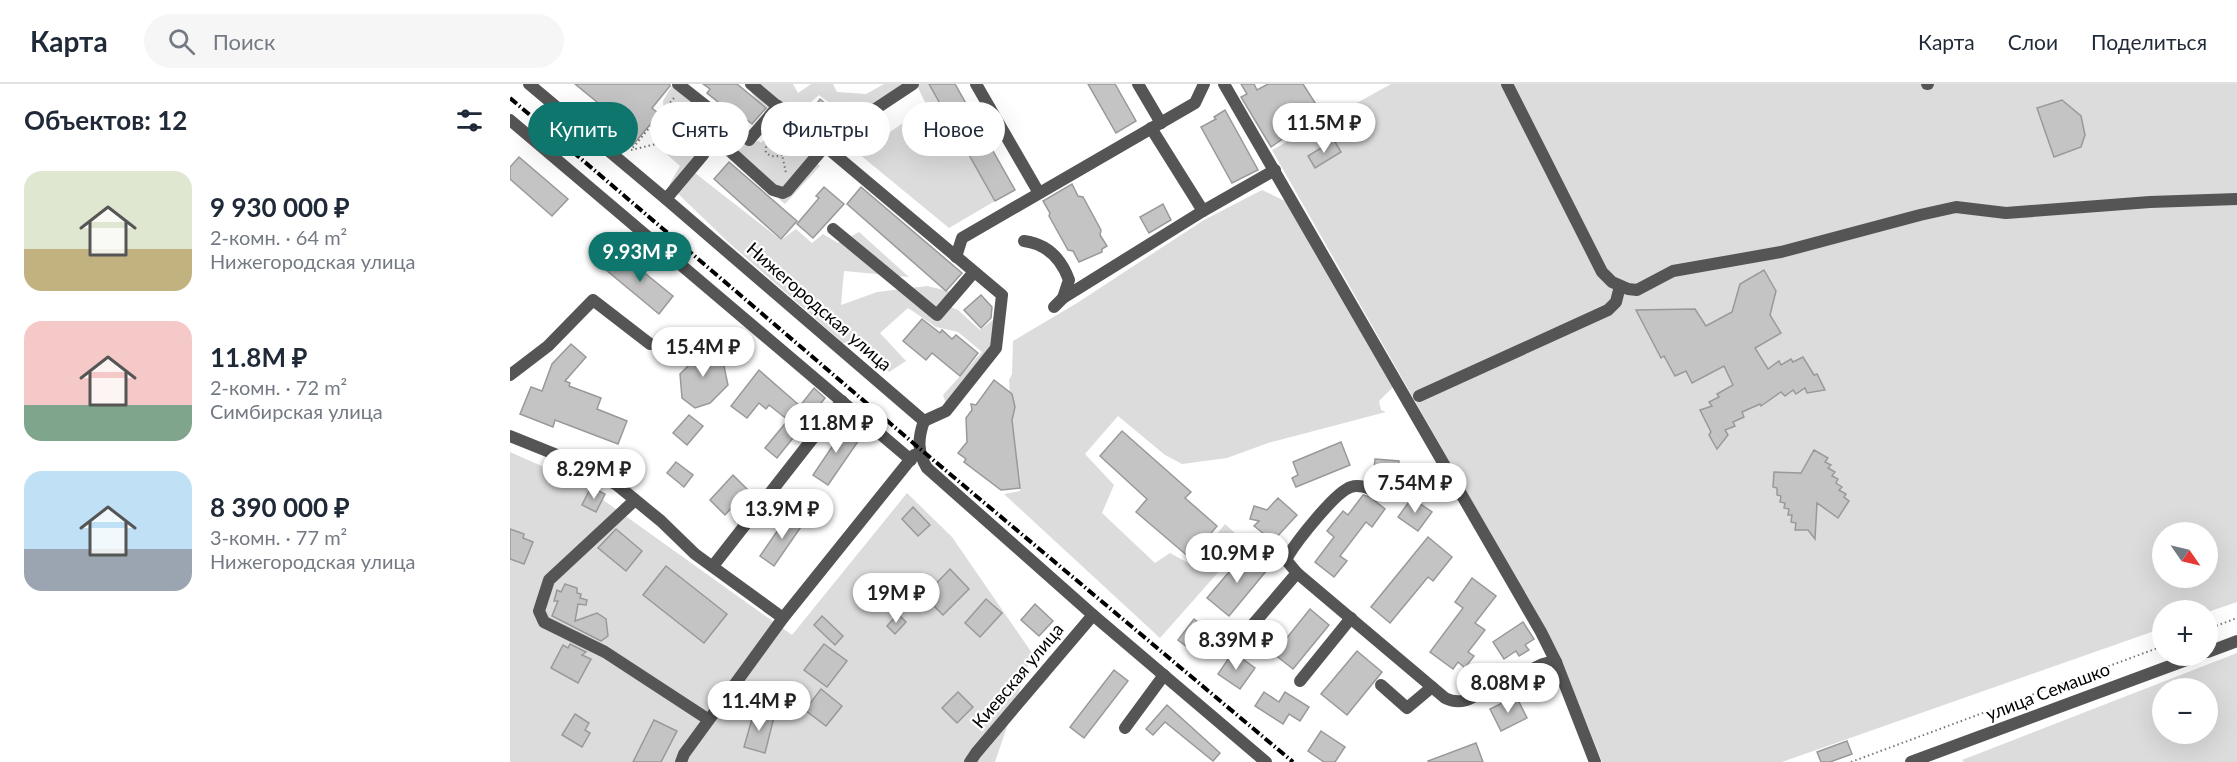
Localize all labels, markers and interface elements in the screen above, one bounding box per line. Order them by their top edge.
search box [144,14,564,68]
text: Карта [30,24,108,58]
icon: search [165,25,198,58]
text: Поиск [213,28,276,55]
text: Карта [1918,29,1975,54]
text: Слои [2008,29,2058,54]
text: Поделиться [2091,29,2207,54]
chip: Купить [528,102,638,156]
chip: Снять [650,102,749,156]
chip: Фильтры [761,102,890,156]
chip: Новое [902,102,1005,156]
pin: 11.5M ₽ [1269,103,1379,154]
text: Объектов: 12 [24,104,187,136]
icon: filters [453,104,486,137]
text: 11.5M ₽ [1287,110,1361,134]
text: 9 930 000 ₽ [210,191,350,223]
icon: home [72,195,144,267]
text: 2-комн. · 64 m² [210,225,347,249]
pin: 9.93M ₽ [585,232,695,283]
street label: Нижегородская улица [743,237,897,375]
text: 9.93M ₽ [603,239,677,263]
text: Нижегородская улица [210,249,415,273]
pin: 15.4M ₽ [648,327,758,378]
text: 15.4M ₽ [666,334,740,358]
text: 11.8M ₽ [210,341,307,373]
icon: home [72,345,144,417]
text: 2-комн. · 72 m² [210,375,347,399]
text: Симбирская улица [210,399,383,423]
pin: 11.8M ₽ [781,403,891,454]
text: 11.8M ₽ [799,410,873,434]
pin: 8.29M ₽ [539,449,649,500]
text: 8.29M ₽ [557,456,631,480]
pin: 7.54M ₽ [1360,463,1470,514]
text: 7.54M ₽ [1378,470,1452,494]
pin: 13.9M ₽ [727,489,837,540]
text: 8 390 000 ₽ [210,491,350,523]
icon: home [72,495,144,567]
text: 13.9M ₽ [745,496,819,520]
north arrow [2152,522,2218,588]
map controls [2152,522,2218,744]
text: 3-комн. · 77 m² [210,525,347,549]
pin: 10.9M ₽ [1182,533,1292,584]
text: 10.9M ₽ [1200,540,1274,564]
text: Нижегородская улица [210,549,415,573]
pin: 19M ₽ [854,573,938,624]
text: 19M ₽ [867,580,925,604]
button: + [2152,600,2218,666]
street label: Киевская улица [967,618,1068,732]
pin: 8.39M ₽ [1181,620,1291,671]
text: 8.39M ₽ [1199,627,1273,651]
street label: улица Семашко [1983,657,2113,725]
pin: 8.08M ₽ [1453,663,1563,714]
text: 8.08M ₽ [1471,670,1545,694]
button: − [2152,678,2218,744]
pin: 11.4M ₽ [704,681,814,732]
text: 11.4M ₽ [722,688,796,712]

